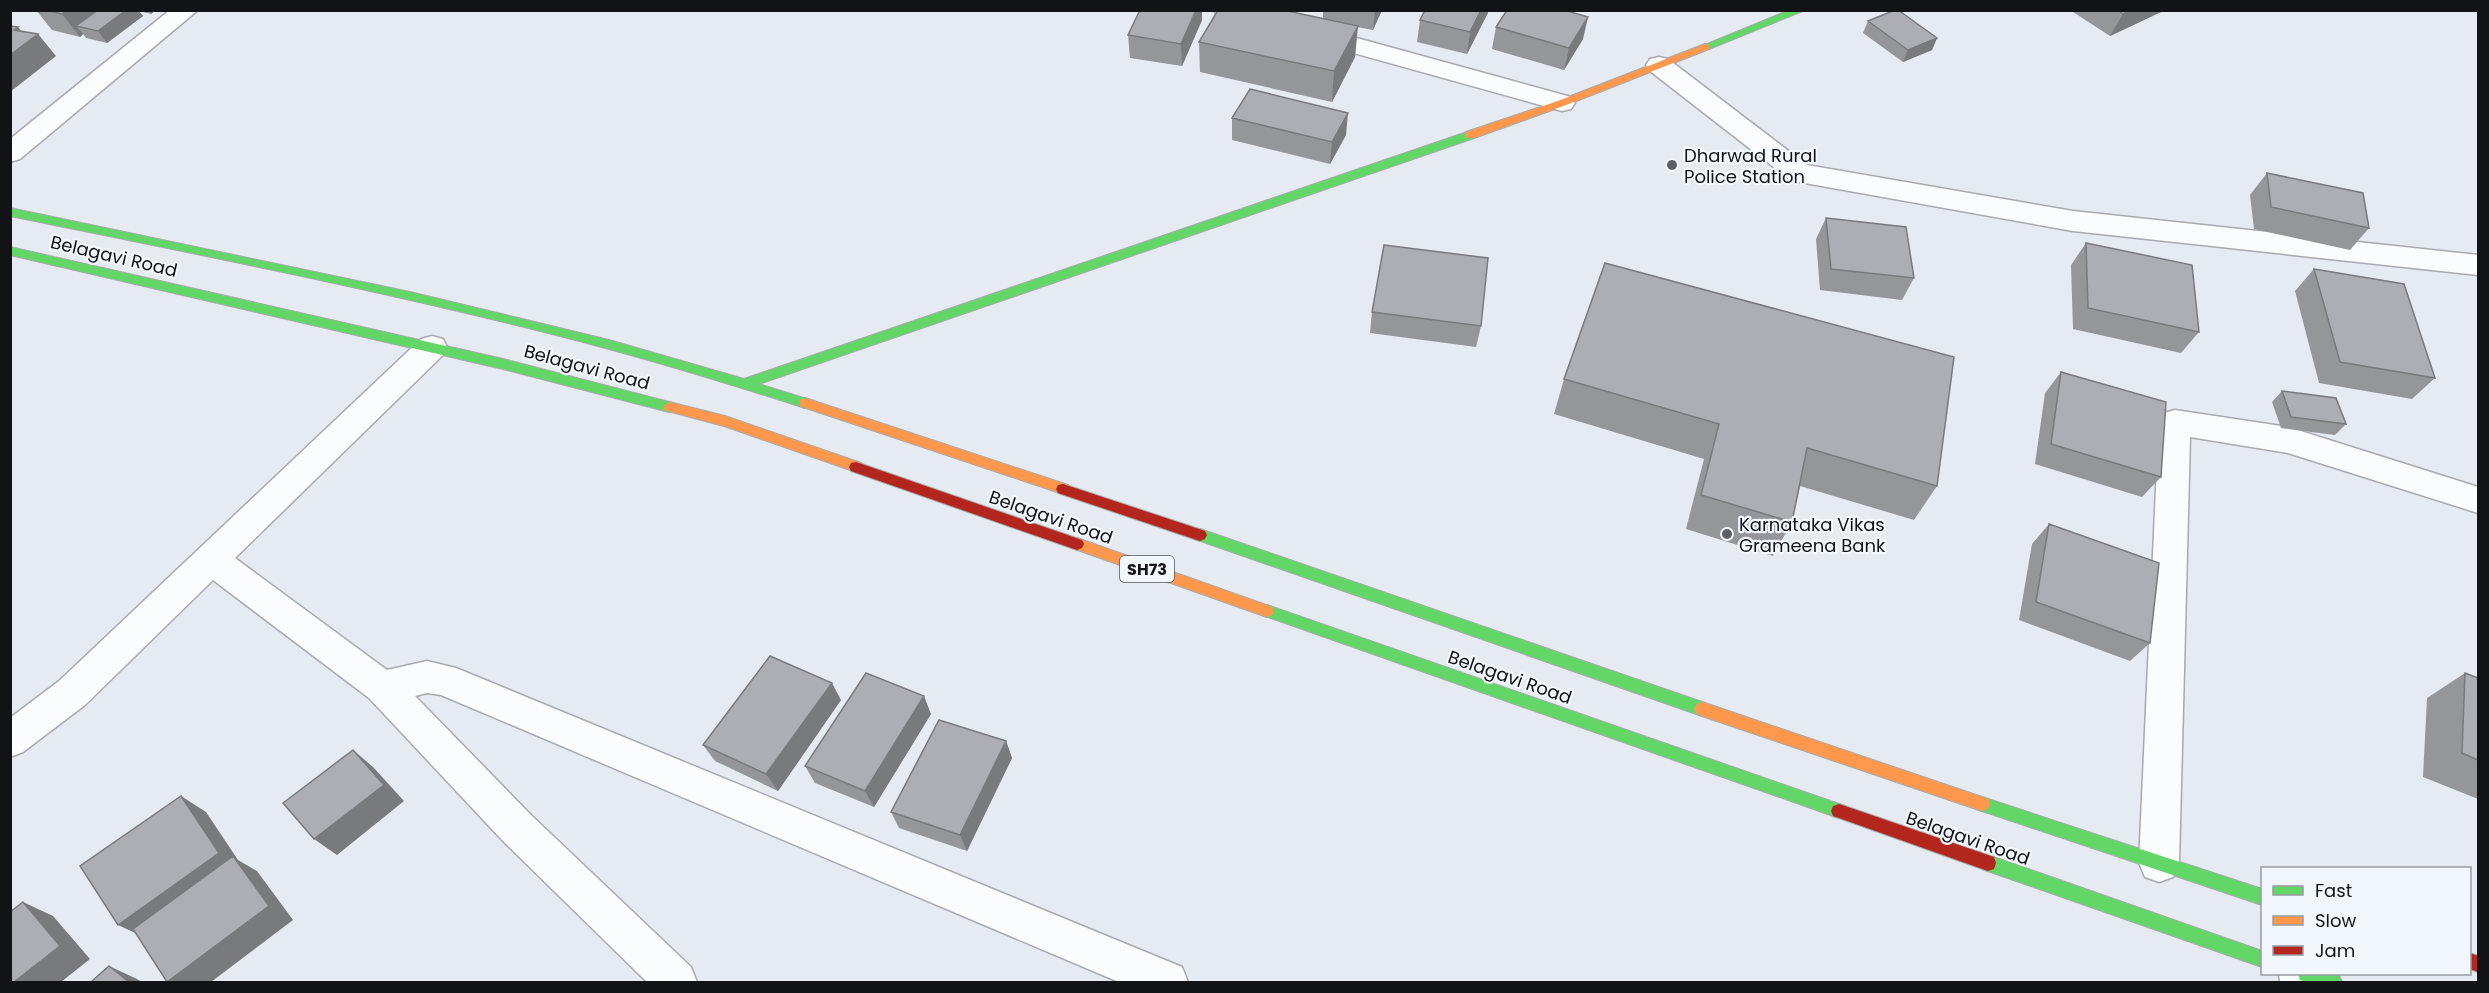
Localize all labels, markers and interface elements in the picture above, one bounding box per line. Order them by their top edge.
place label: Dharwad Rural Police Station [1684,143,1817,189]
marker: Dharwad Rural Police Station [1665,158,1679,172]
street label: Belagavi Road [48,229,180,283]
street label: Belagavi Road [521,338,653,396]
street label: Belagavi Road [986,484,1116,550]
place label: Karnataka Vikas Grameena Bank [1739,512,1886,558]
marker: Karnataka Vikas Grameena Bank [1720,527,1734,541]
road number: SH73 [1120,556,1174,582]
street label: Belagavi Road [1445,644,1575,710]
street label: Belagavi Road [1903,805,2033,871]
legend [2261,867,2471,975]
text: Fast [2315,878,2352,903]
text: Slow [2315,908,2357,933]
text: Jam [2315,938,2355,963]

